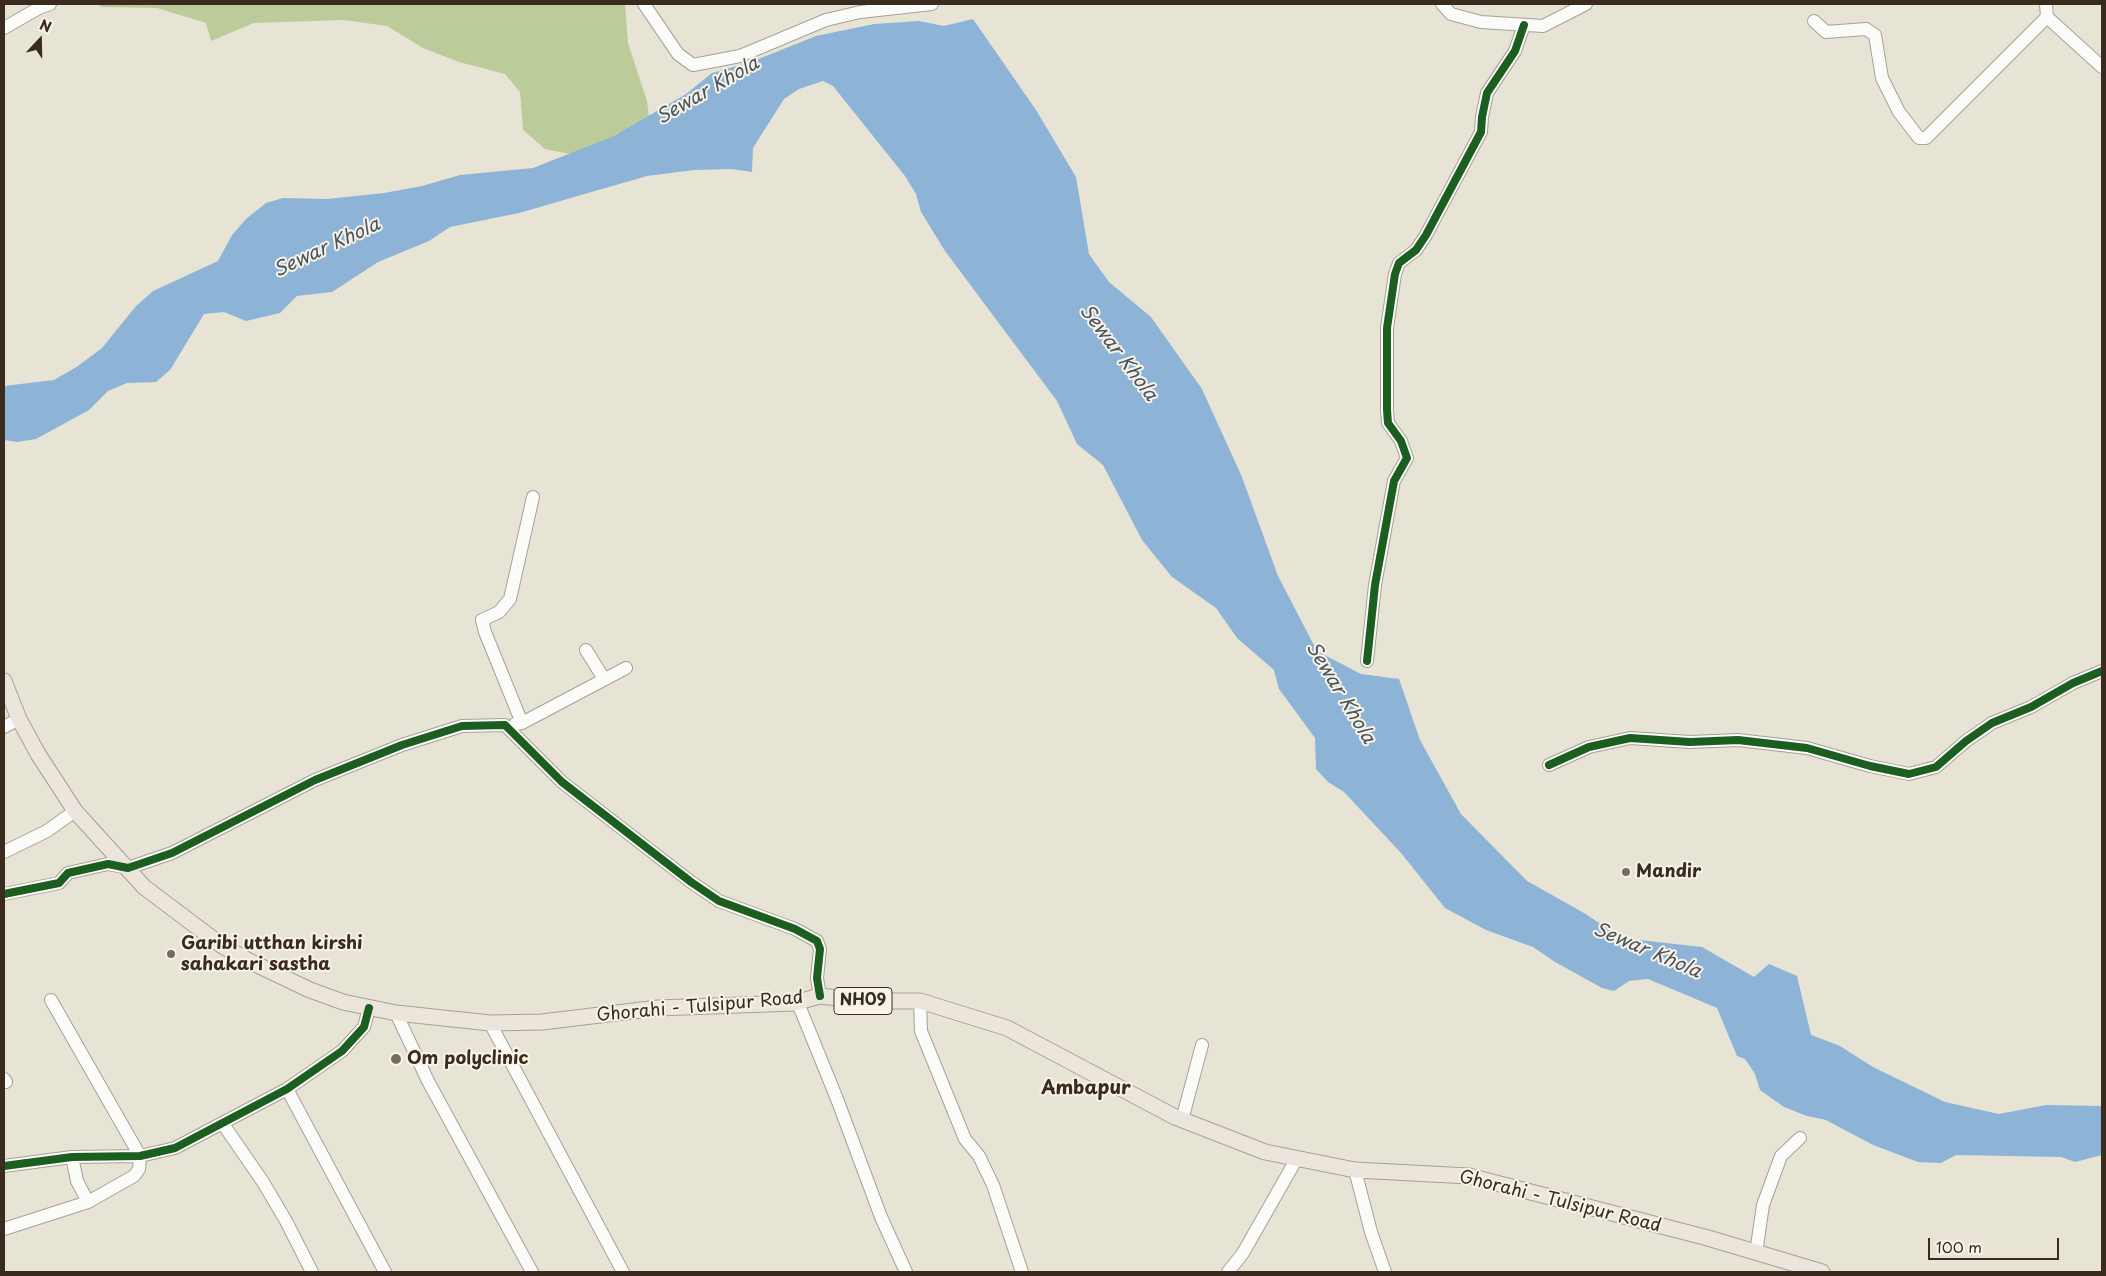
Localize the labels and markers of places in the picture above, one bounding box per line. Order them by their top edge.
place label: Mandir [1636,861,1701,883]
marker: Mandir [1620,866,1632,878]
place label: Garibi utthan kirshi sahakari sastha [181,933,363,976]
marker: Garibi utthan kirshi sahakari sastha [165,948,177,960]
place label: Om polyclinic [407,1048,529,1070]
marker: Om polyclinic [389,1052,403,1066]

